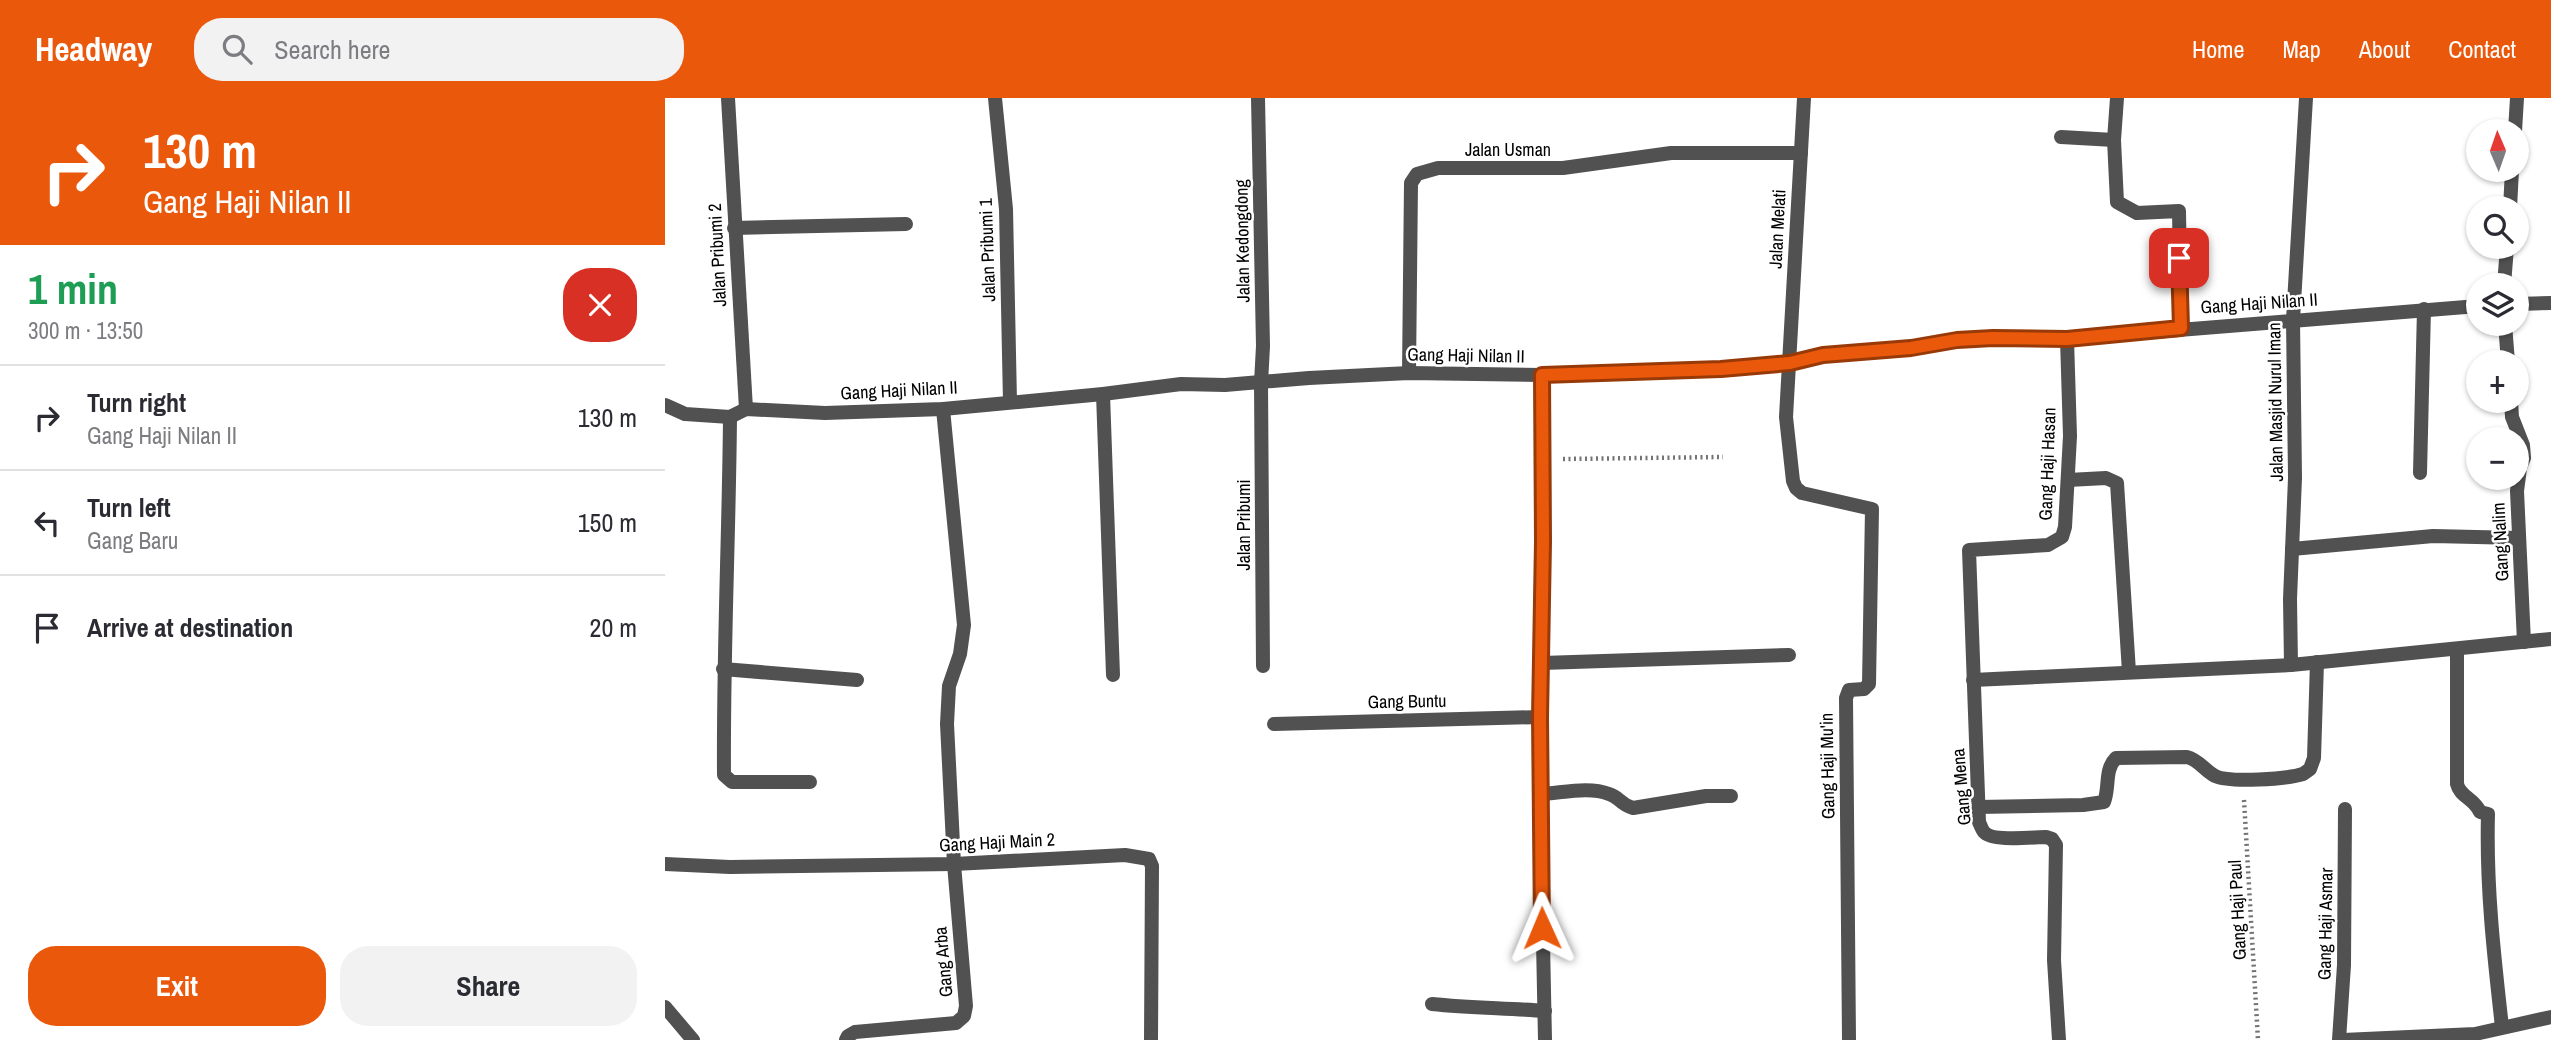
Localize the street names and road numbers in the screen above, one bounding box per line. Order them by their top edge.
street label: Jalan Usman [1465,137,1551,162]
street label: Jalan Kedongdong [1228,178,1256,303]
street label: Jalan Melati [1762,189,1792,269]
street label: Jalan Pribumi 1 [973,197,1001,302]
street label: Jalan Pribumi 2 [702,203,732,307]
street label: Gang Haji Nilan II [2200,286,2318,320]
street label: Jalan Masjid Nurul Iman [2261,322,2289,482]
street label: Gang Haji Nilan II [1407,341,1525,369]
street label: Gang Haji Nilan II [840,374,958,406]
street label: Gang Haji Hasan [2033,407,2061,521]
street label: Jalan Pribumi [1231,479,1256,571]
street label: Gang Nalim [2485,502,2515,582]
street label: Gang Buntu [1367,688,1447,714]
street label: Gang Haji Mu'in [1814,713,1840,819]
street label: Gang Mena [1945,747,1977,827]
street label: Gang Haji Main 2 [939,826,1055,858]
street label: Gang Haji Paul [2222,859,2252,961]
street label: Gang Haji Asmar [2312,868,2338,980]
street label: Gang Arba [927,926,959,998]

